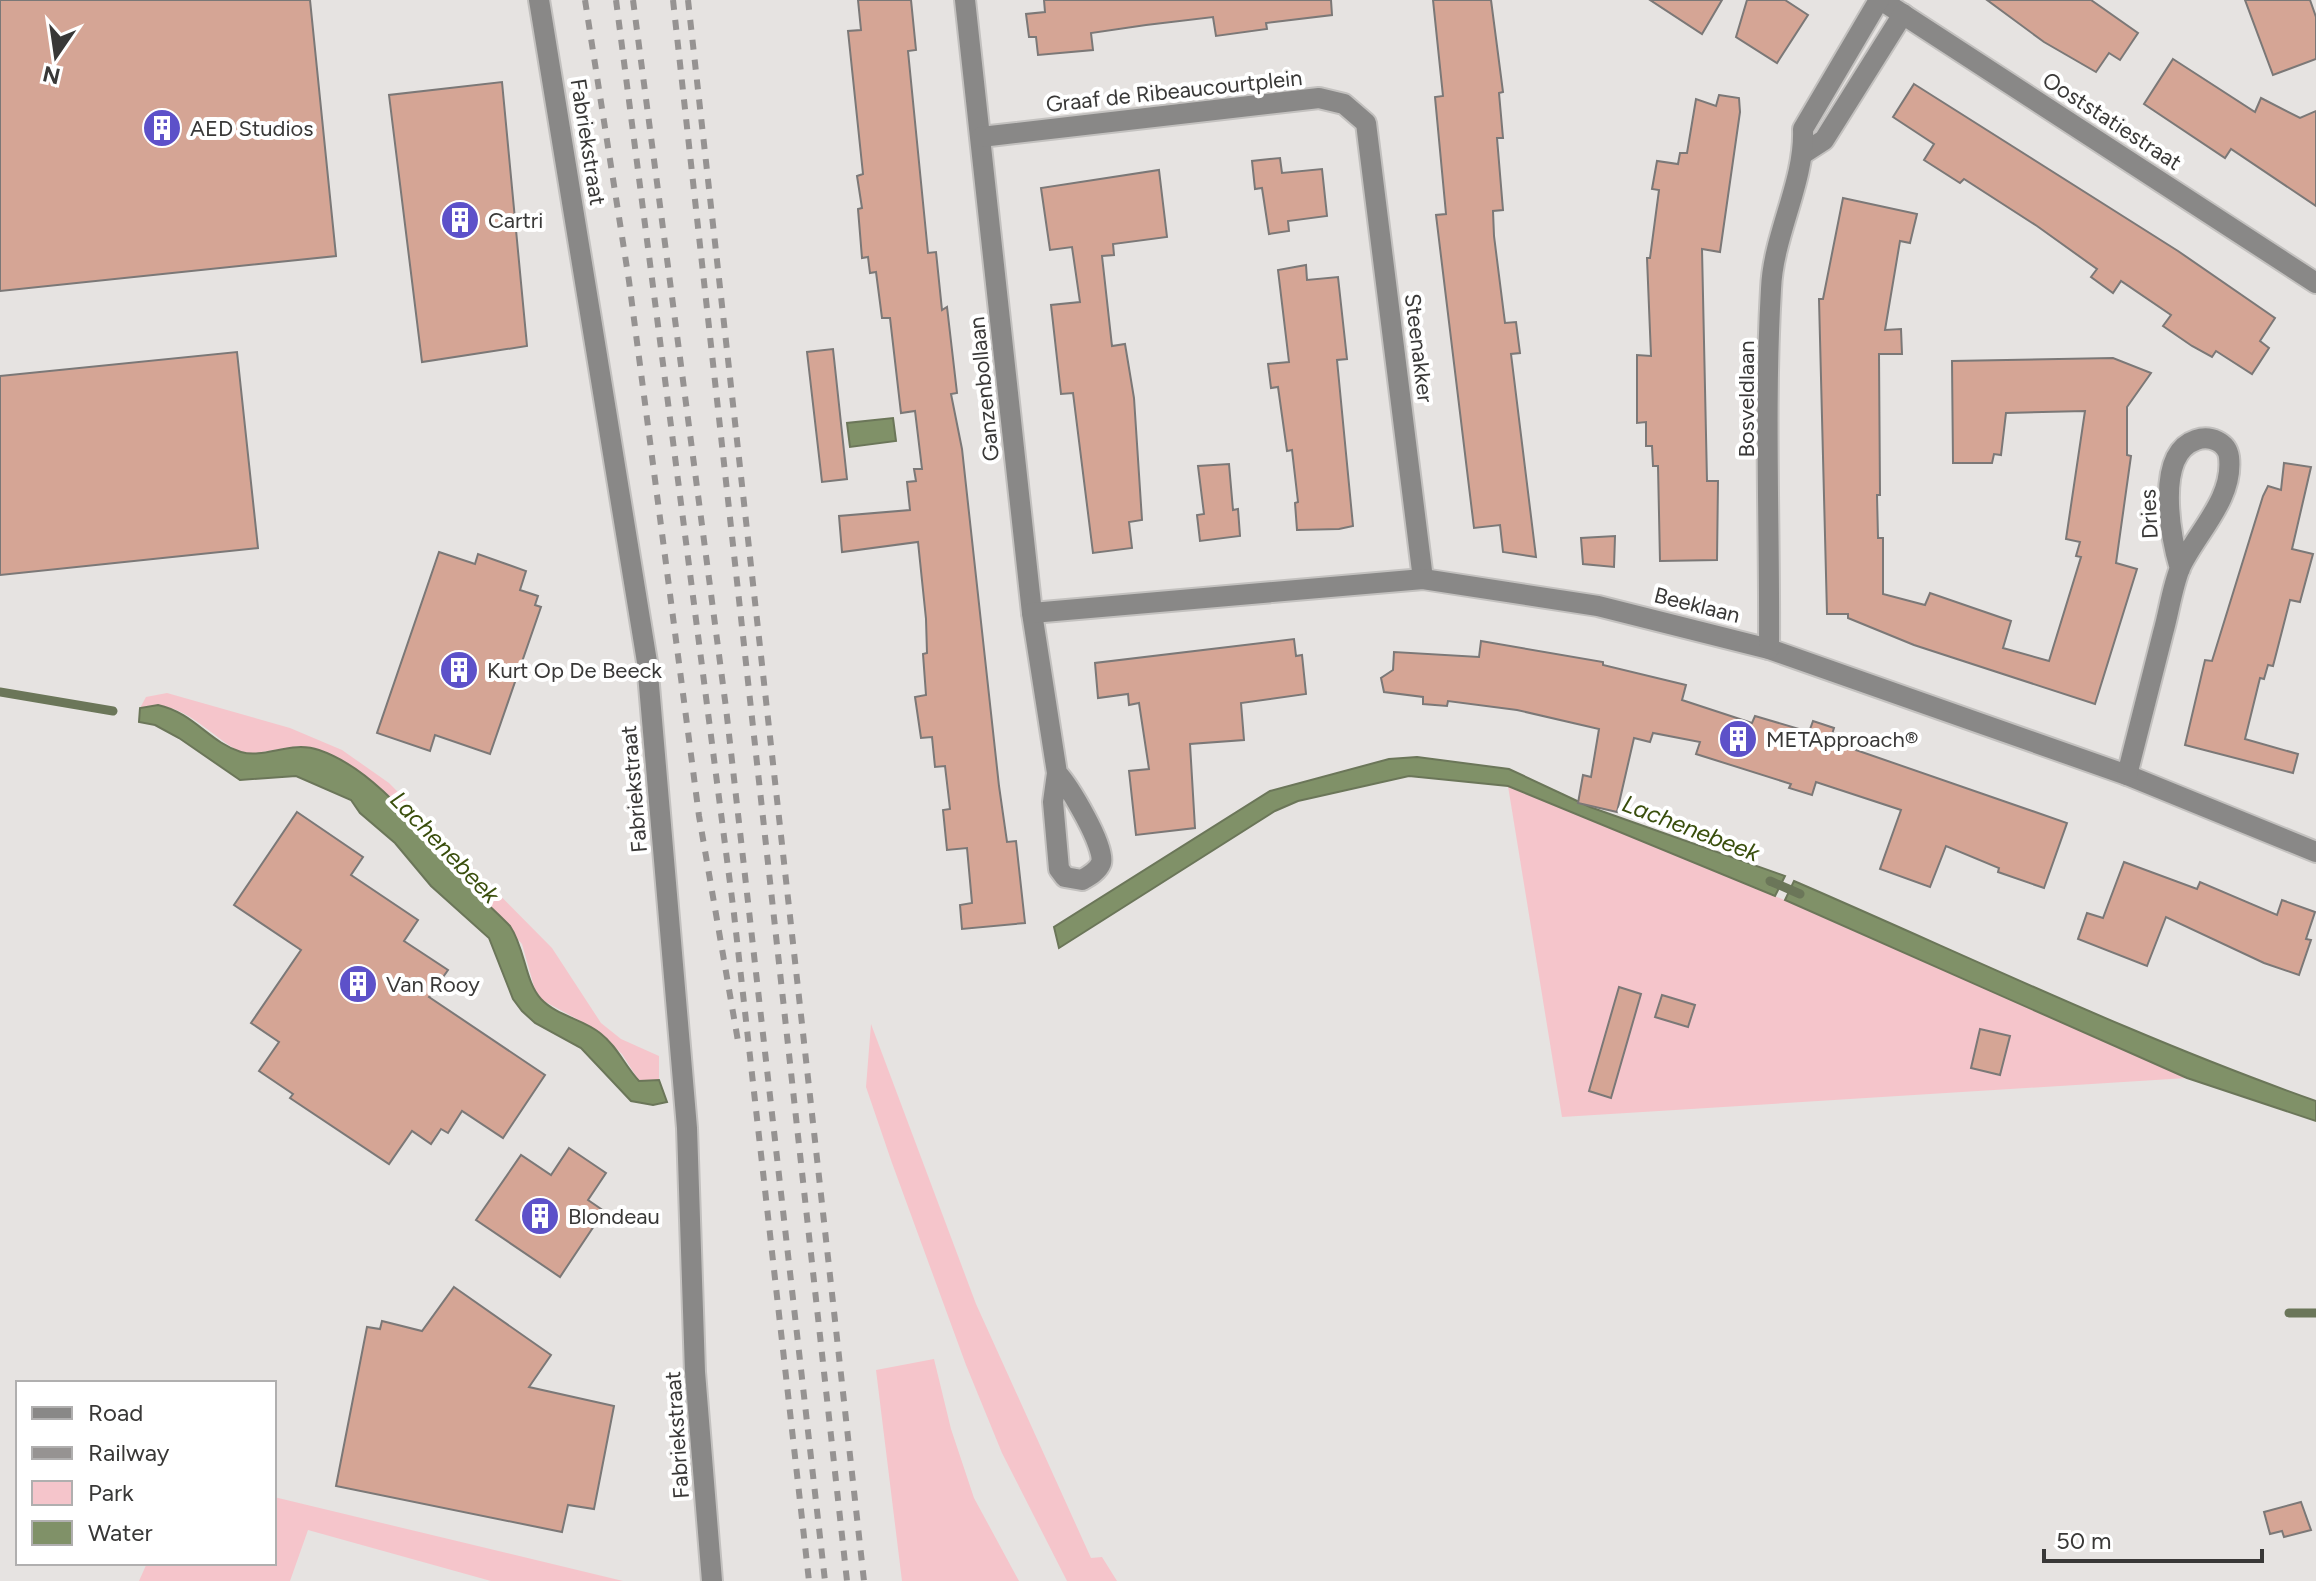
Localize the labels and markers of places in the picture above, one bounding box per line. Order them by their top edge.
building icon: AED Studios [141,107,183,149]
place label: AED Studios [190,115,314,142]
building icon: Cartri [439,199,481,241]
place label: Cartri [488,207,543,234]
building icon: Kurt Op De Beeck [438,649,480,691]
place label: Kurt Op De Beeck [487,657,662,684]
building icon: METApproach® [1717,718,1759,760]
place label: METApproach® [1766,726,1918,753]
building icon: Van Rooy [337,963,379,1005]
place label: Van Rooy [386,971,480,998]
building icon: Blondeau [519,1195,561,1237]
place label: Blondeau [568,1203,660,1230]

